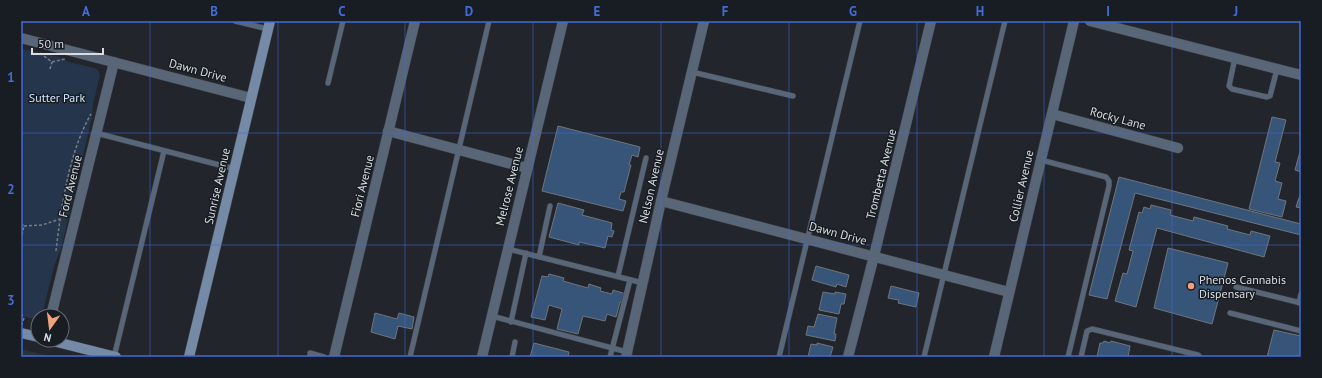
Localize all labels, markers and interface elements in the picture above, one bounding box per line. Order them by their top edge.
text: A [82,3,90,20]
text: B [210,3,218,20]
text: C [338,3,346,20]
text: D [465,3,473,20]
text: E [594,3,601,20]
text: F [722,3,729,20]
text: G [849,3,857,20]
text: H [976,3,984,20]
text: I [1106,3,1110,20]
text: J [1233,3,1238,20]
scale bar [32,30,103,56]
text: 50 m [38,36,64,51]
street label: Dawn Drive [167,55,229,85]
text: 1 [7,69,15,86]
park label: Sutter Park [29,90,85,105]
street label: Rocky Lane [1089,103,1147,133]
street label: Trombetta Avenue [863,127,899,221]
street label: Melrose Avenue [492,145,526,227]
street label: Sunrise Avenue [201,146,233,226]
street label: Nelson Avenue [635,147,667,225]
street label: Collier Avenue [1005,148,1037,224]
street label: Ford Avenue [55,153,85,219]
street label: Fiori Avenue [347,153,377,219]
text: 2 [7,181,15,198]
street label: Dawn Drive [807,218,869,248]
place label: Phenos Cannabis Dispensary [1199,272,1286,301]
marker: Phenos Cannabis Dispensary [1186,281,1196,291]
text: 3 [7,292,15,309]
north arrow [30,308,70,348]
text: N [42,330,53,345]

